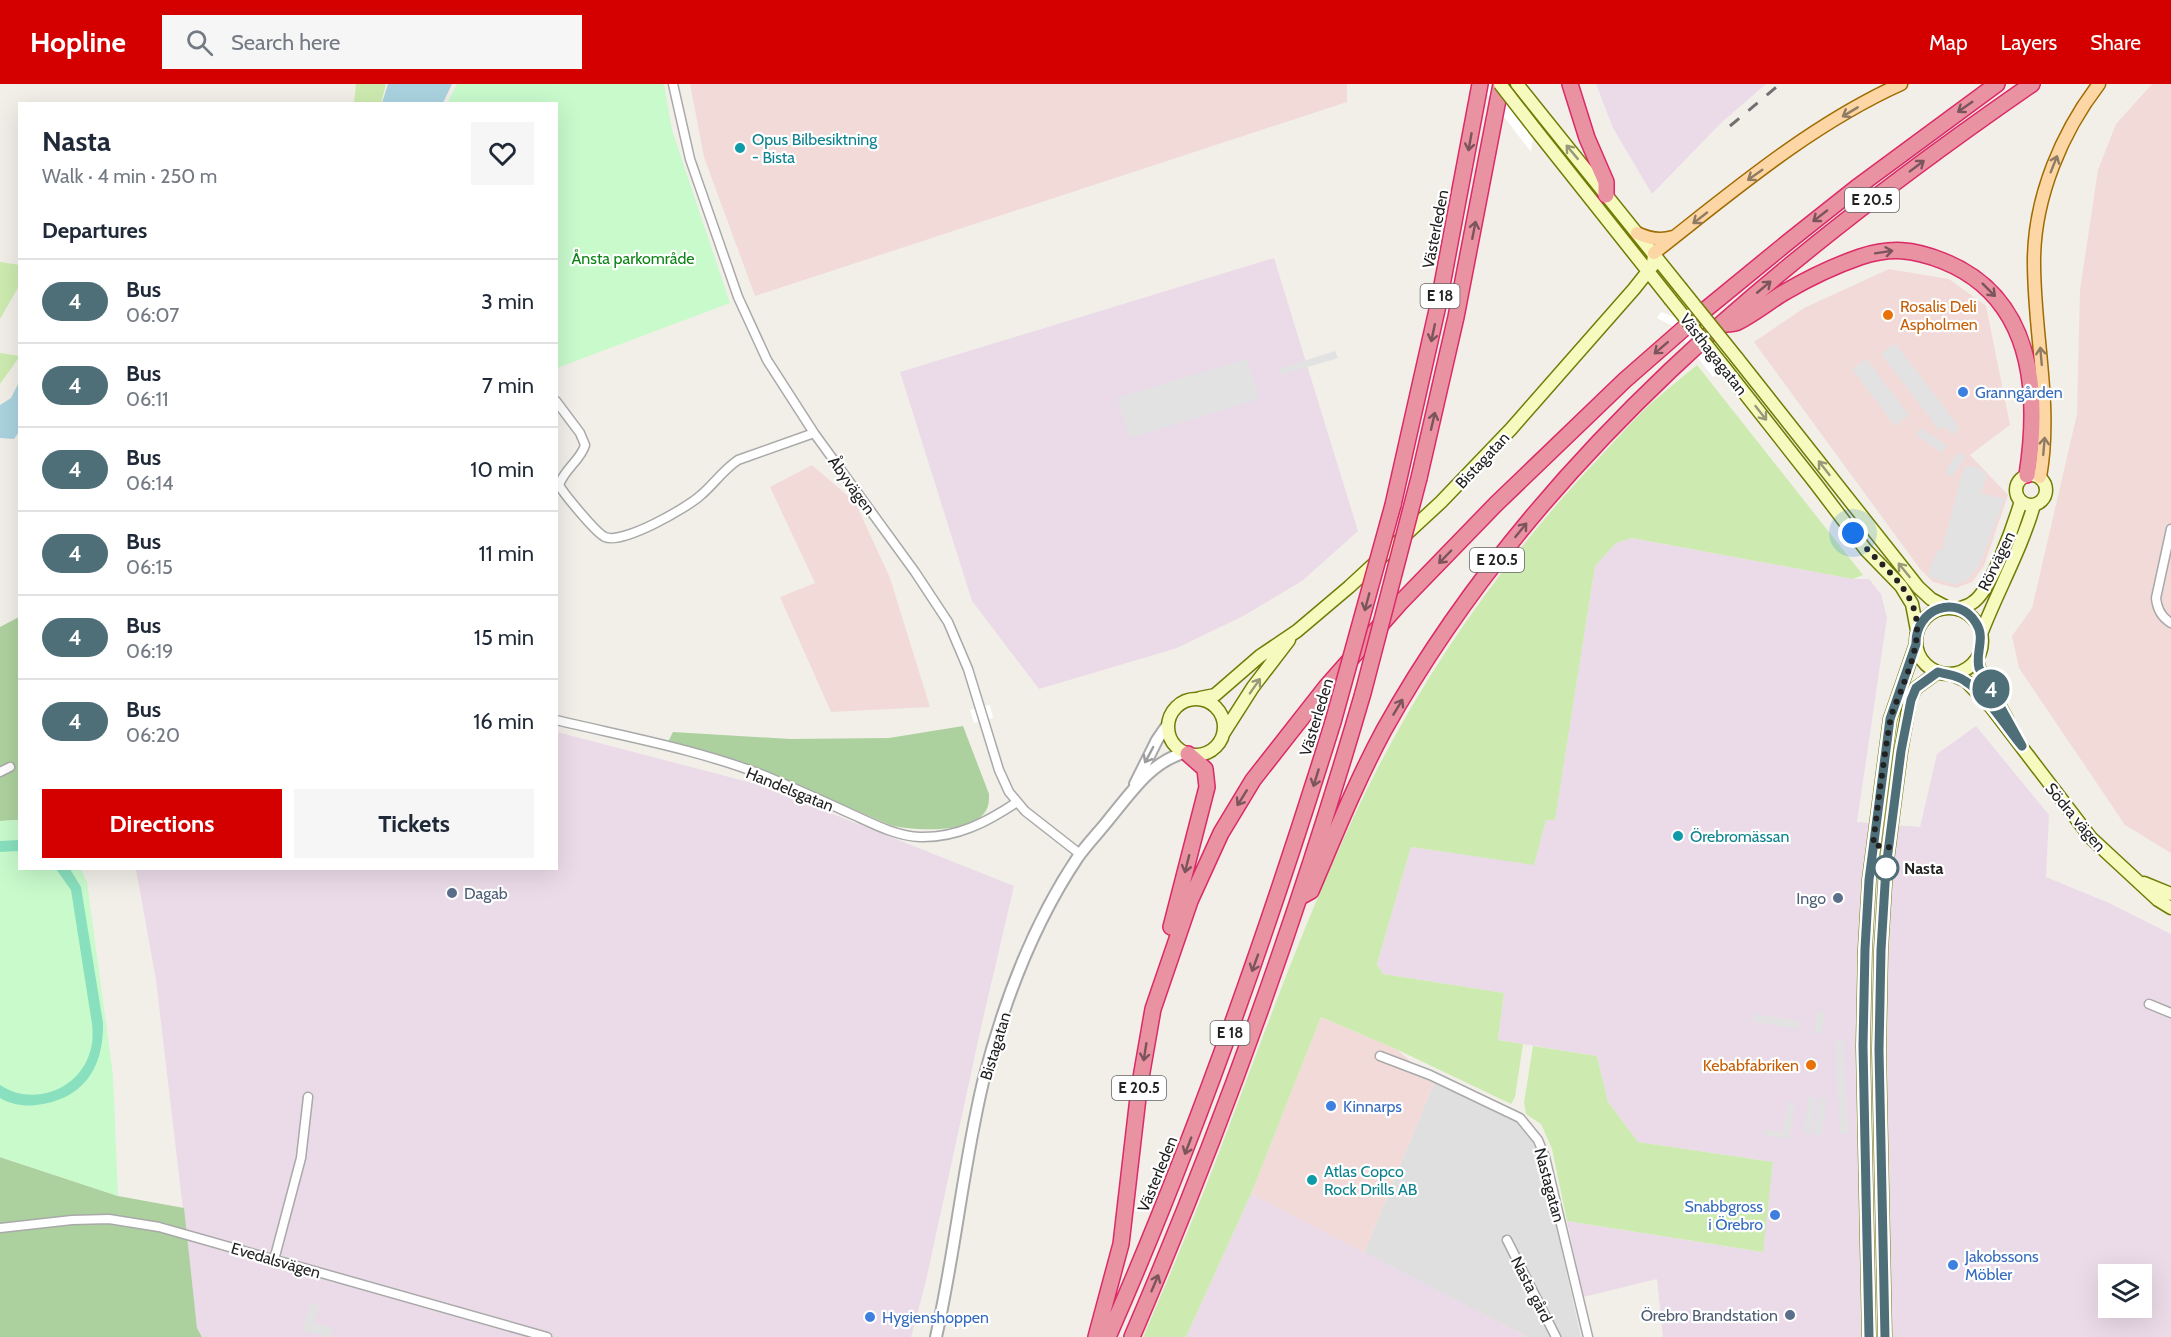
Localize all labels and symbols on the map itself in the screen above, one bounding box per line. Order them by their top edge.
one-way arrow [1958,101,1974,113]
one-way arrow [1842,106,1859,118]
place label: Opus Bilbesiktning - Bista [752,130,878,167]
one-way arrow [1464,131,1475,151]
marker: Opus Bilbesiktning - Bista [733,141,747,155]
one-way arrow [1565,145,1579,160]
one-way arrow [2049,156,2060,174]
one-way arrow [1909,160,1925,172]
one-way arrow [1747,169,1764,181]
street label: Västerleden [1419,188,1452,270]
road number: E 20.5 [1845,188,1899,212]
one-way arrow [1812,210,1828,223]
one-way arrow [1692,211,1708,224]
one-way arrow [1469,221,1480,240]
one-way arrow [1873,246,1893,257]
park label: Ånsta parkområde [571,249,695,268]
one-way arrow [1756,280,1771,294]
one-way arrow [1981,283,1996,298]
road number: E 18 [1420,284,1460,308]
place label: Rosalis Deli Aspholmen [1900,297,1978,334]
marker: Rosalis Deli Aspholmen [1881,308,1895,322]
street label: Västhagagatan [1676,310,1751,399]
one-way arrow [1426,323,1438,342]
one-way arrow [1654,341,1669,355]
one-way arrow [2035,347,2046,367]
place label: Granngården [1975,383,2063,402]
marker: Granngården [1956,385,1970,399]
one-way arrow [1754,405,1767,421]
one-way arrow [1428,412,1440,431]
street label: Bistagatan [1452,428,1513,492]
one-way arrow [2039,436,2050,456]
street label: Åbyvägen [824,453,879,518]
one-way arrow [1817,460,1830,476]
your location [1838,518,1868,548]
one-way arrow [1514,522,1527,538]
street label: Rörvägen [1974,528,2019,594]
road number: E 20.5 [1470,548,1524,572]
one-way arrow [1438,549,1453,564]
one-way arrow [1898,563,1911,579]
one-way arrow [1361,593,1372,612]
line badge: 4 [1972,670,2010,708]
street label: Västerleden [1296,676,1337,758]
one-way arrow [1248,679,1261,695]
one-way arrow [1392,699,1404,716]
one-way arrow [1143,746,1155,763]
street label: Handelsgatan [743,763,836,816]
one-way arrow [1310,768,1321,787]
street label: Södra vägen [2041,779,2110,856]
one-way arrow [1235,789,1247,806]
place label: Örebromässan [1690,827,1789,846]
marker: Örebromässan [1671,829,1685,843]
one-way arrow [1181,854,1193,873]
marker: Nasta [1873,855,1899,881]
place label: Nasta [1904,859,1943,878]
place label: Dagab [464,884,508,903]
marker: Dagab [445,886,459,900]
place label: Ingo [1796,889,1826,908]
marker: Ingo [1831,891,1845,905]
one-way arrow [1249,953,1260,972]
street label: Bistagatan [976,1010,1015,1082]
road number: E 18 [1210,1021,1250,1045]
one-way arrow [1139,1042,1150,1061]
place label: Kebabfabriken [1703,1056,1799,1075]
marker: Kebabfabriken [1804,1058,1818,1072]
road number: E 20.5 [1112,1076,1166,1100]
place label: Kinnarps [1343,1097,1402,1116]
marker: Kinnarps [1324,1099,1338,1113]
street label: Västerleden [1134,1134,1181,1215]
one-way arrow [1181,1136,1192,1155]
street label: Nastagatan [1531,1146,1569,1224]
place label: Atlas Copco Rock Drills AB [1324,1162,1418,1199]
marker: Atlas Copco Rock Drills AB [1305,1173,1319,1187]
place label: Snabbgross i Örebro [1685,1197,1763,1234]
marker: Snabbgross i Örebro [1768,1208,1782,1222]
street label: Evedalsvägen [229,1239,323,1282]
place label: Jakobssons Möbler [1964,1247,2039,1284]
street label: Nasta gård [1507,1253,1556,1325]
marker: Jakobssons Möbler [1946,1258,1960,1272]
one-way arrow [1150,1275,1161,1293]
place label: Örebro Brandstation [1641,1306,1778,1325]
place label: Hygienshoppen [882,1308,989,1327]
marker: Örebro Brandstation [1783,1308,1797,1322]
marker: Hygienshoppen [863,1310,877,1324]

